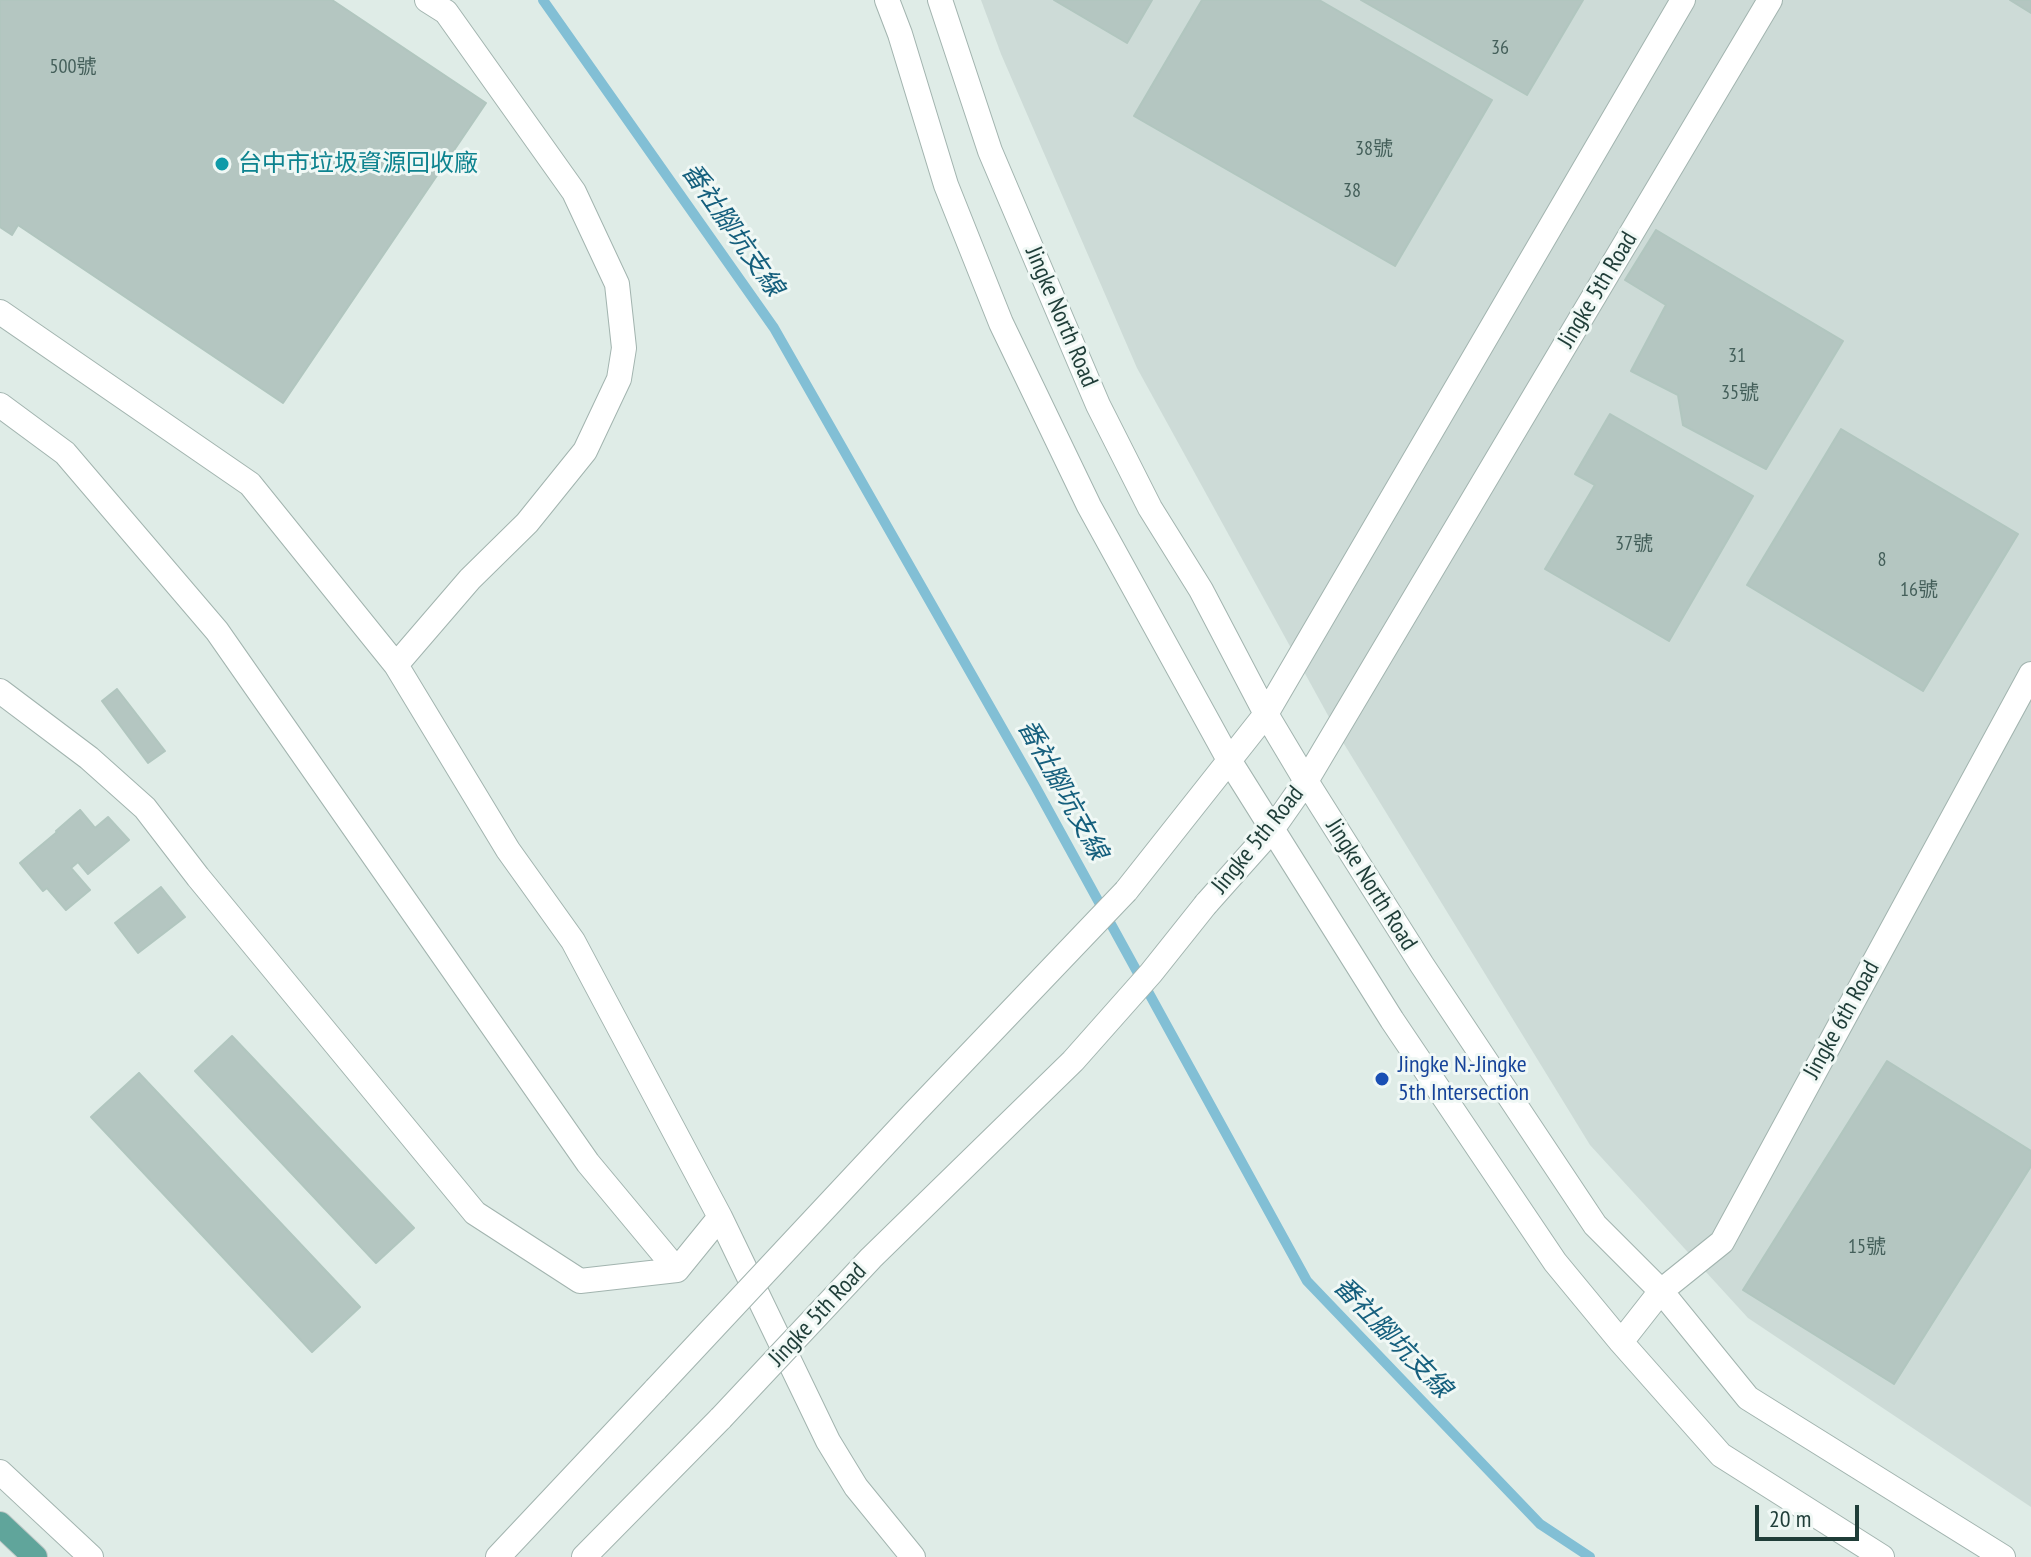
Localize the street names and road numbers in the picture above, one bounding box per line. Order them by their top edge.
street label: Jingke 5th Road [1552,227,1644,353]
street label: Jingke North Road [1019,243,1103,391]
street label: Jingke 5th Road [1206,780,1310,900]
street label: Jingke North Road [1319,814,1423,956]
street label: Jingke 6th Road [1798,956,1886,1084]
street label: Jingke 5th Road [763,1258,873,1372]

